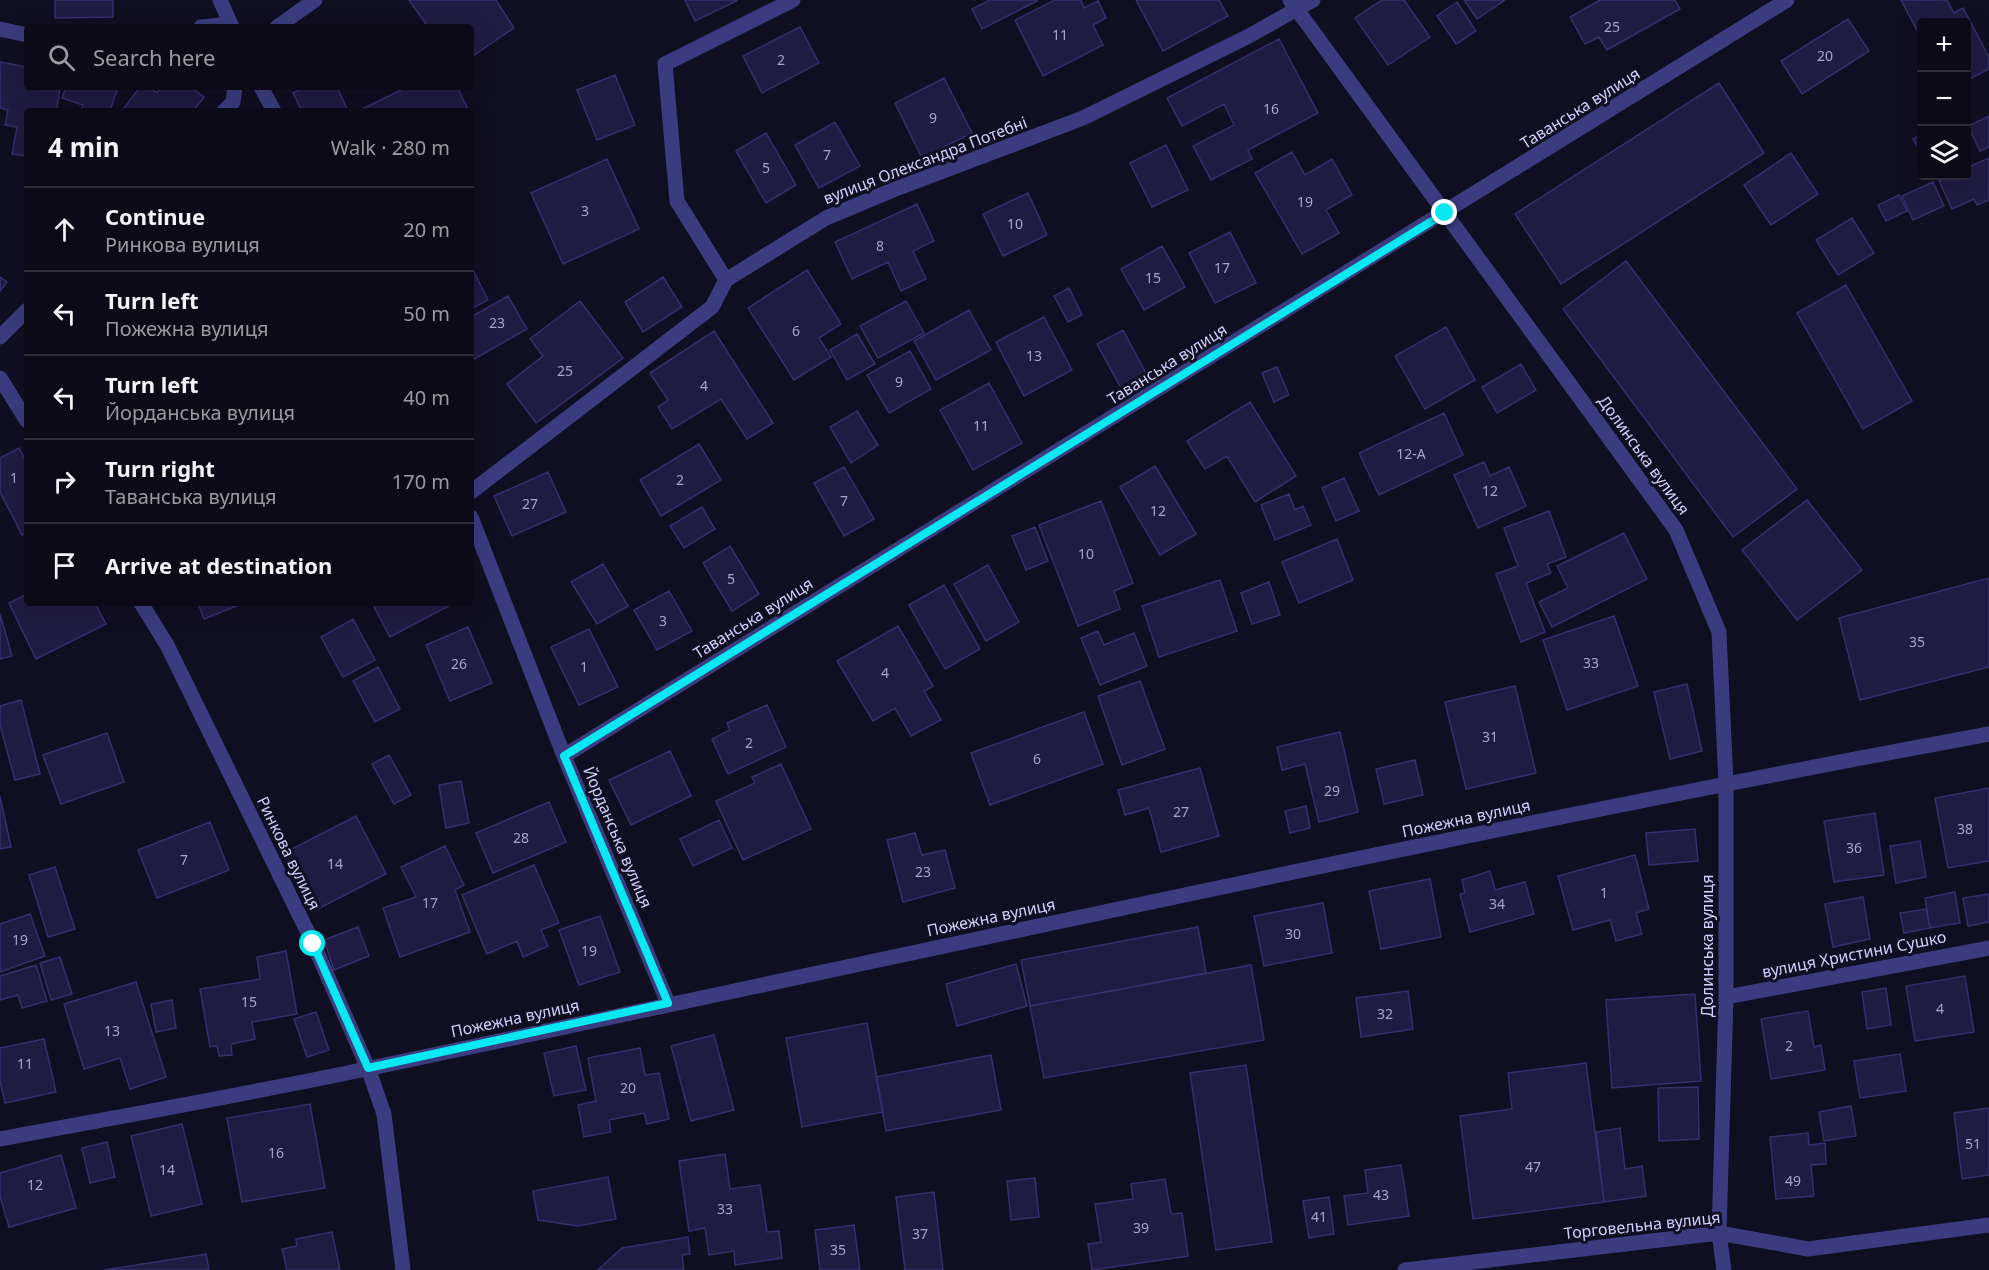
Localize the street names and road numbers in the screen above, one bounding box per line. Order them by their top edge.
street label: Таванська вулиця [1516,62,1644,154]
street label: вулиця Олександра Потебні [820,111,1030,209]
street label: Таванська вулиця [1103,318,1231,410]
street label: Долинська вулиця [1593,391,1695,519]
street label: Таванська вулиця [689,572,817,664]
street label: Йорданська вулиця [578,763,658,911]
street label: Ринкова вулиця [252,793,326,913]
street label: Пожежна вулиця [1400,794,1532,842]
street label: Долинська вулиця [1696,875,1718,1017]
street label: Пожежна вулиця [925,893,1057,941]
street label: вулиця Христини Сушко [1760,925,1948,983]
street label: Пожежна вулиця [449,994,581,1042]
street label: Торговельна вулиця [1563,1206,1721,1244]

